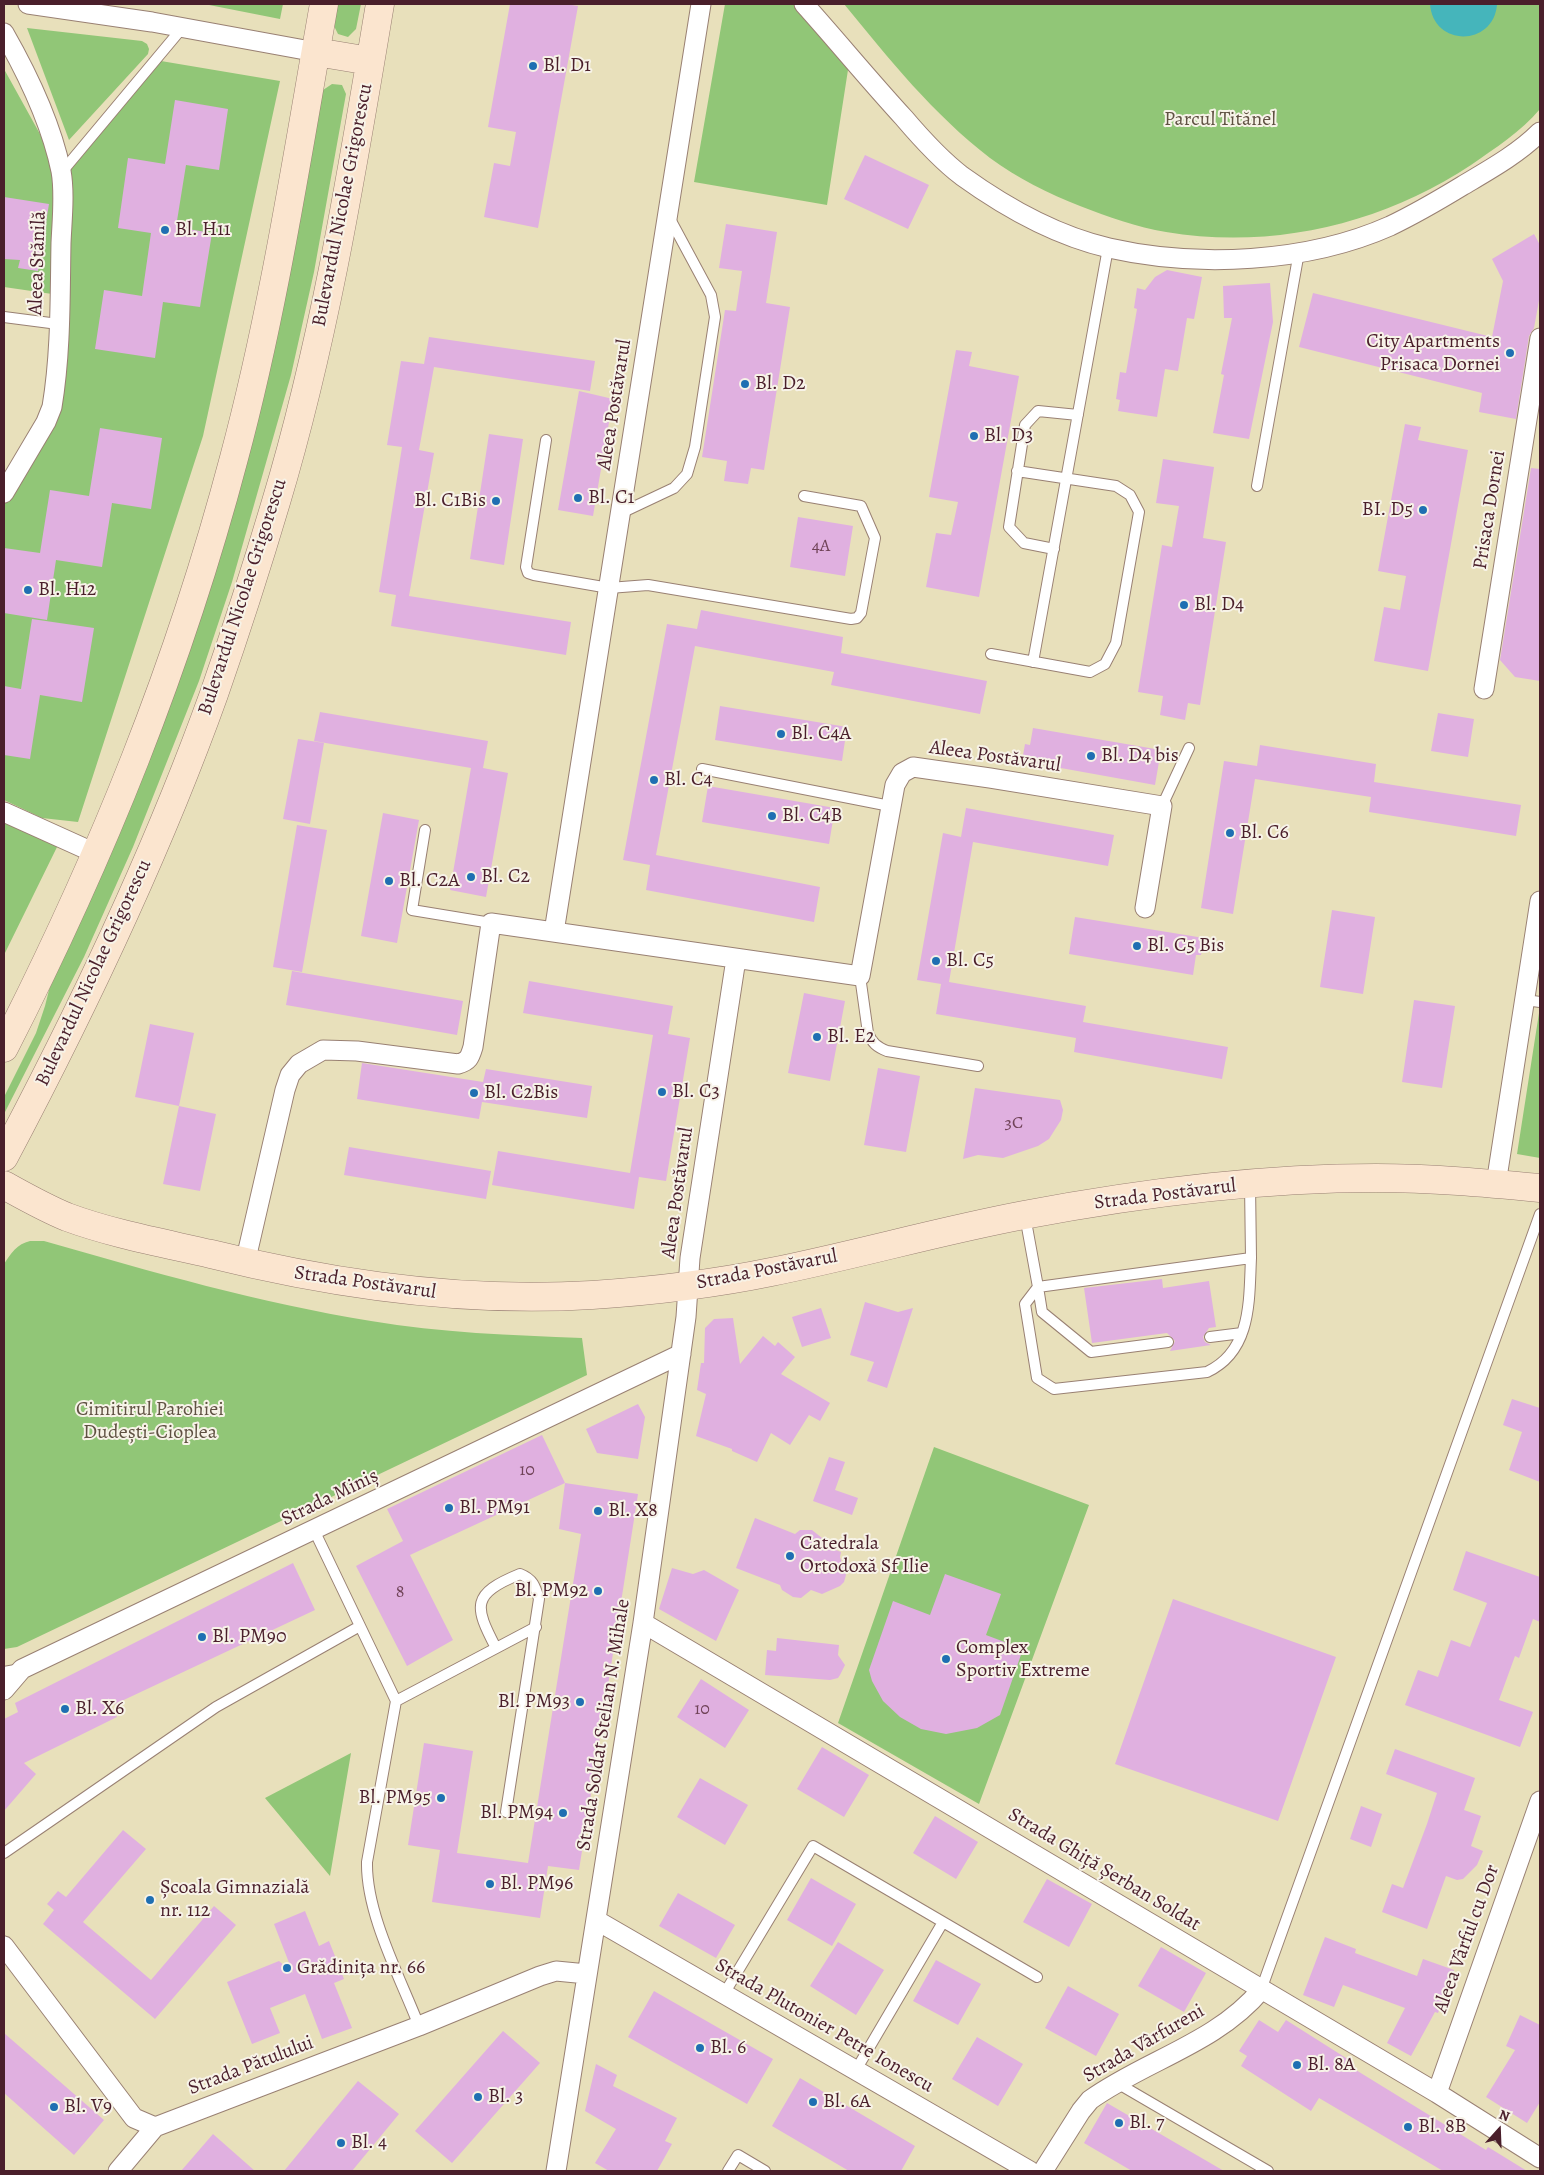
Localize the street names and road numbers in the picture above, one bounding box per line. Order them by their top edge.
street label: Bulevardul Nicolae Grigorescu [308,81,378,329]
street label: Aleea Stănilă [24,210,52,316]
street label: Aleea Postăvarul [593,338,637,472]
street label: Prisaca Dornei [1469,449,1511,571]
street label: Bulevardul Nicolae Grigorescu [193,476,293,718]
street label: Aleea Postăvarul [928,736,1062,778]
street label: Bulevardul Nicolae Grigorescu [31,856,157,1090]
street label: Aleea Postăvarul [657,1126,699,1260]
street label: Strada Postăvarul [1093,1174,1237,1216]
street label: Strada Postăvarul [695,1245,839,1295]
street label: Strada Postăvarul [293,1261,437,1305]
street label: Strada Miniș [278,1464,382,1532]
street label: Strada Soldat Stelian N. Mihale [572,1597,636,1853]
street label: Strada Ghiță Șerban Soldat [1003,1803,1205,1937]
street label: Aleea Vârful cu Dor [1429,1862,1505,2016]
street label: Strada Plutonier Petre Ionescu [710,1953,938,2099]
street label: Strada Vârfureni [1079,2000,1209,2088]
street label: Strada Pătulului [185,2031,317,2101]

